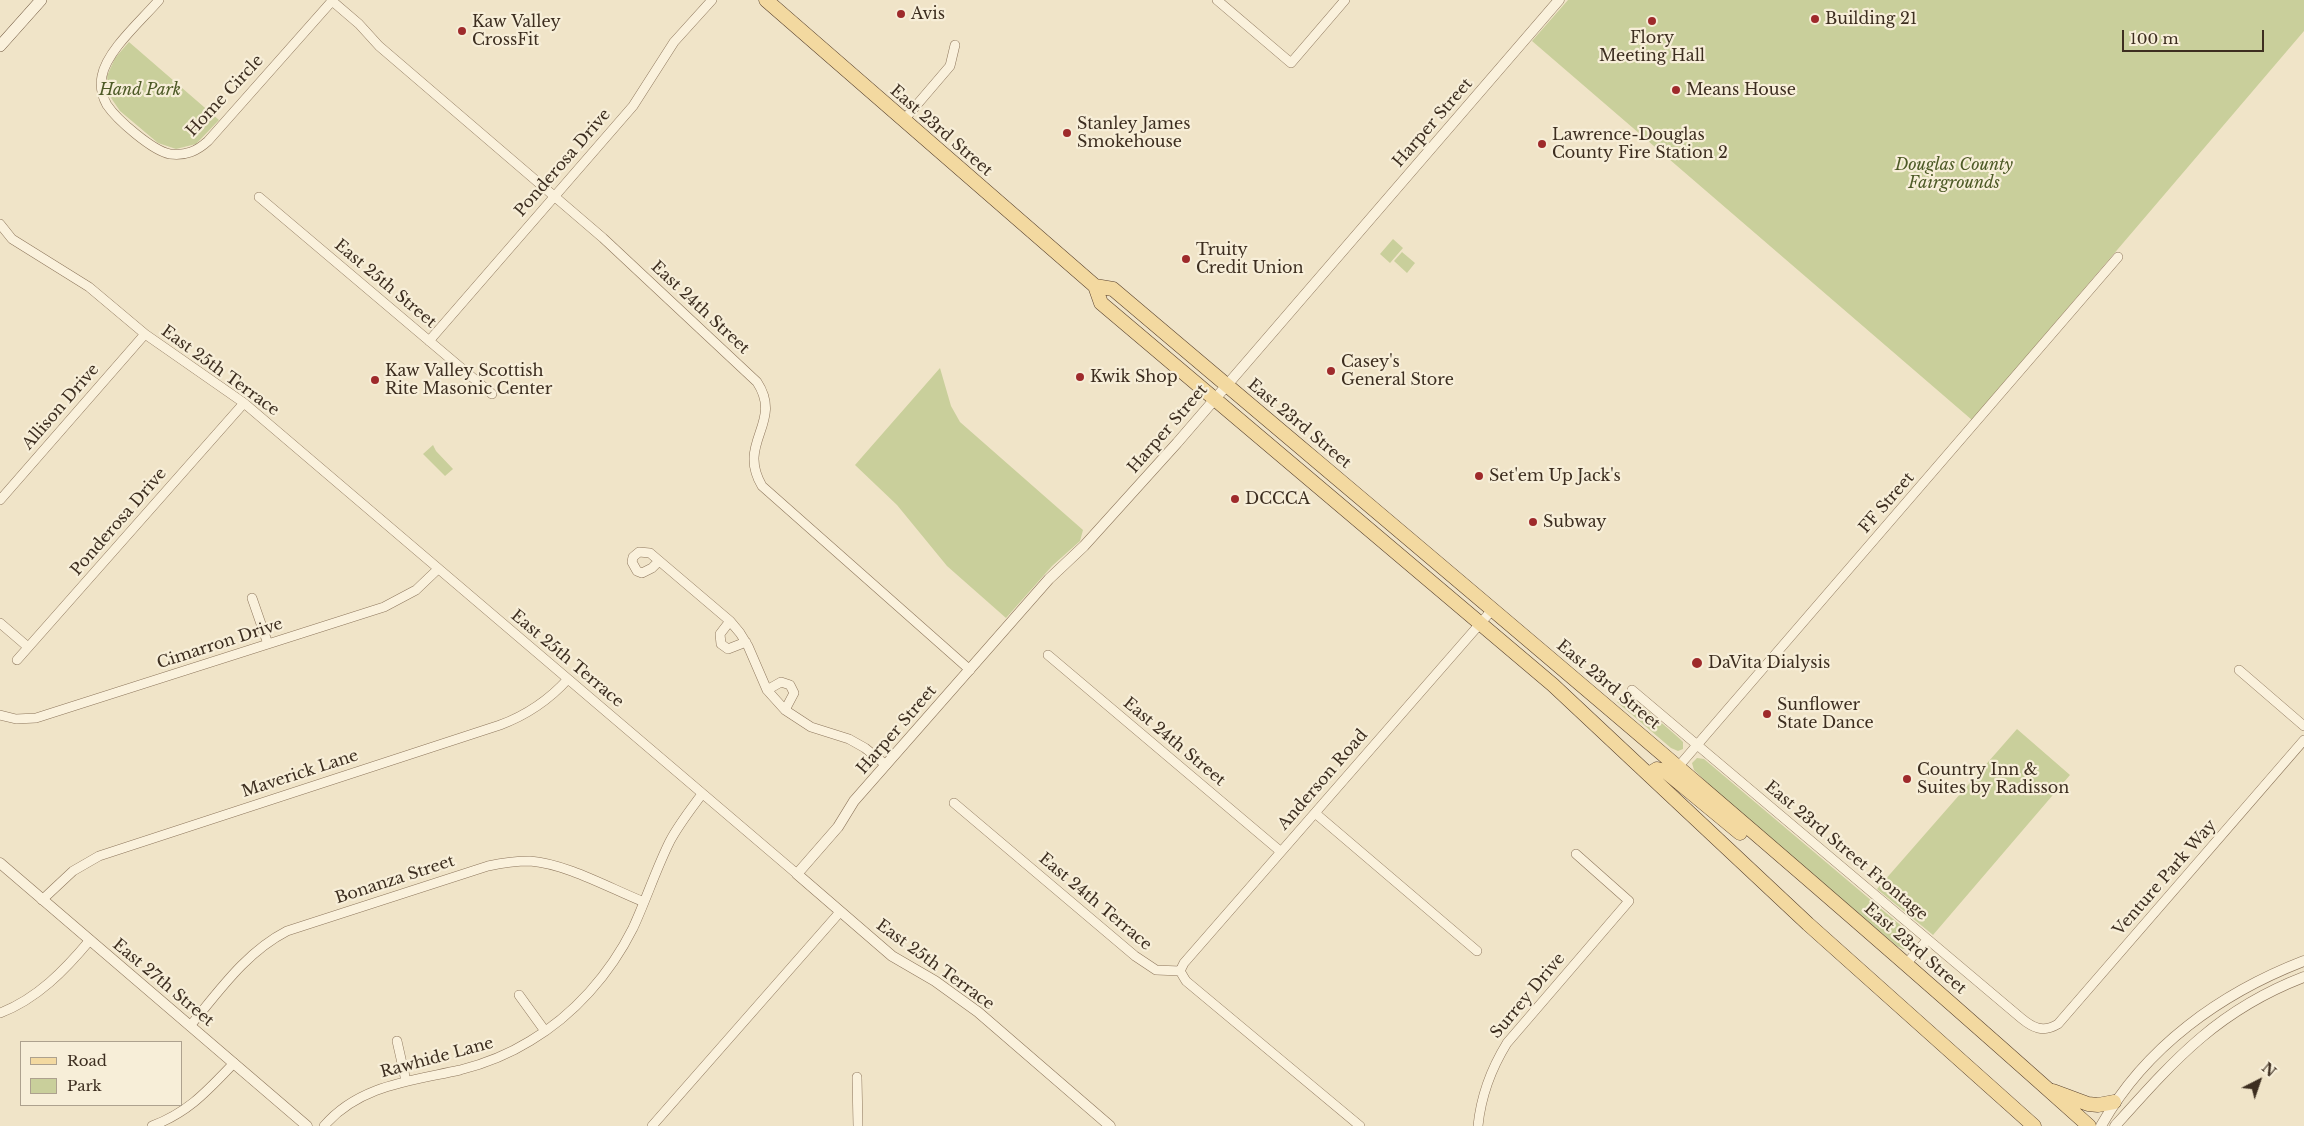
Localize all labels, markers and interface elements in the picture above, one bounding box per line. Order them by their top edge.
place label: Avis [911,4,945,24]
marker: Avis [895,8,907,20]
place label: Building 21 [1825,9,1917,29]
place label: Kaw Valley CrossFit [472,12,561,50]
marker: Building 21 [1809,13,1821,25]
marker: Flory Meeting Hall [1646,15,1658,27]
scale bar [2124,20,2266,52]
marker: Kaw Valley CrossFit [456,25,468,37]
place label: Flory Meeting Hall [1599,28,1705,66]
text: 100 m [2130,29,2179,48]
street label: Home Circle [182,51,268,141]
street label: Harper Street [1389,75,1477,171]
park label: Hand Park [99,80,181,100]
place label: Means House [1686,80,1796,100]
street label: East 23rd Street [886,81,996,181]
marker: Means House [1670,84,1682,96]
street label: Ponderosa Drive [511,105,615,221]
place label: Stanley James Smokehouse [1077,114,1190,152]
place label: Lawrence-Douglas County Fire Station 2 [1552,125,1728,163]
marker: Stanley James Smokehouse [1061,127,1073,139]
marker: Lawrence-Douglas County Fire Station 2 [1536,138,1548,150]
park label: Douglas County Fairgrounds [1895,155,2013,193]
street label: East 25th Street [330,236,440,332]
place label: Truity Credit Union [1196,240,1304,278]
marker: Truity Credit Union [1180,253,1192,265]
street label: East 24th Street [647,258,753,358]
street label: East 25th Terrace [157,322,283,420]
place label: Casey's General Store [1341,352,1454,390]
street label: Allison Drive [19,360,103,454]
place label: Kaw Valley Scottish Rite Masonic Center [385,361,552,399]
marker: Casey's General Store [1325,365,1337,377]
place label: Kwik Shop [1090,367,1178,387]
marker: Kwik Shop [1074,371,1086,383]
marker: Kaw Valley Scottish Rite Masonic Center [369,374,381,386]
street label: East 23rd Street [1243,375,1355,473]
street label: Harper Street [1124,381,1212,477]
street label: Ponderosa Drive [67,464,171,580]
place label: Set'em Up Jack's [1489,466,1621,486]
street label: FF Street [1855,469,1919,537]
marker: Set'em Up Jack's [1473,470,1485,482]
place label: DCCCA [1245,489,1310,509]
marker: DCCCA [1229,493,1241,505]
place label: Subway [1543,512,1606,532]
marker: Subway [1527,516,1539,528]
street label: East 25th Terrace [507,606,627,712]
street label: Cimarron Drive [155,615,285,673]
street label: East 23rd Street [1552,636,1664,734]
place label: DaVita Dialysis [1708,653,1830,673]
marker: DaVita Dialysis [1690,656,1704,670]
street label: Harper Street [853,682,941,778]
street label: East 24th Street [1119,694,1229,790]
place label: Sunflower State Dance [1777,695,1874,733]
marker: Sunflower State Dance [1761,708,1773,720]
street label: Anderson Road [1274,726,1372,834]
street label: Maverick Lane [239,746,361,802]
place label: Country Inn & Suites by Radisson [1917,760,2069,798]
marker: Country Inn & Suites by Radisson [1901,773,1913,785]
street label: East 23rd Street Frontage [1761,777,1931,925]
street label: Venture Park Way [2109,816,2221,940]
street label: East 24th Terrace [1035,849,1155,955]
street label: Bonanza Street [333,852,457,908]
street label: East 23rd Street [1860,899,1970,999]
street label: East 25th Terrace [872,916,998,1014]
street label: East 27th Street [109,935,217,1031]
street label: Surrey Drive [1487,949,1569,1043]
street label: Rawhide Lane [378,1034,496,1082]
legend [20,1041,182,1106]
text: Road [67,1051,107,1070]
north arrow [2234,1056,2284,1106]
text: N [2258,1059,2280,1081]
text: Park [67,1076,102,1095]

